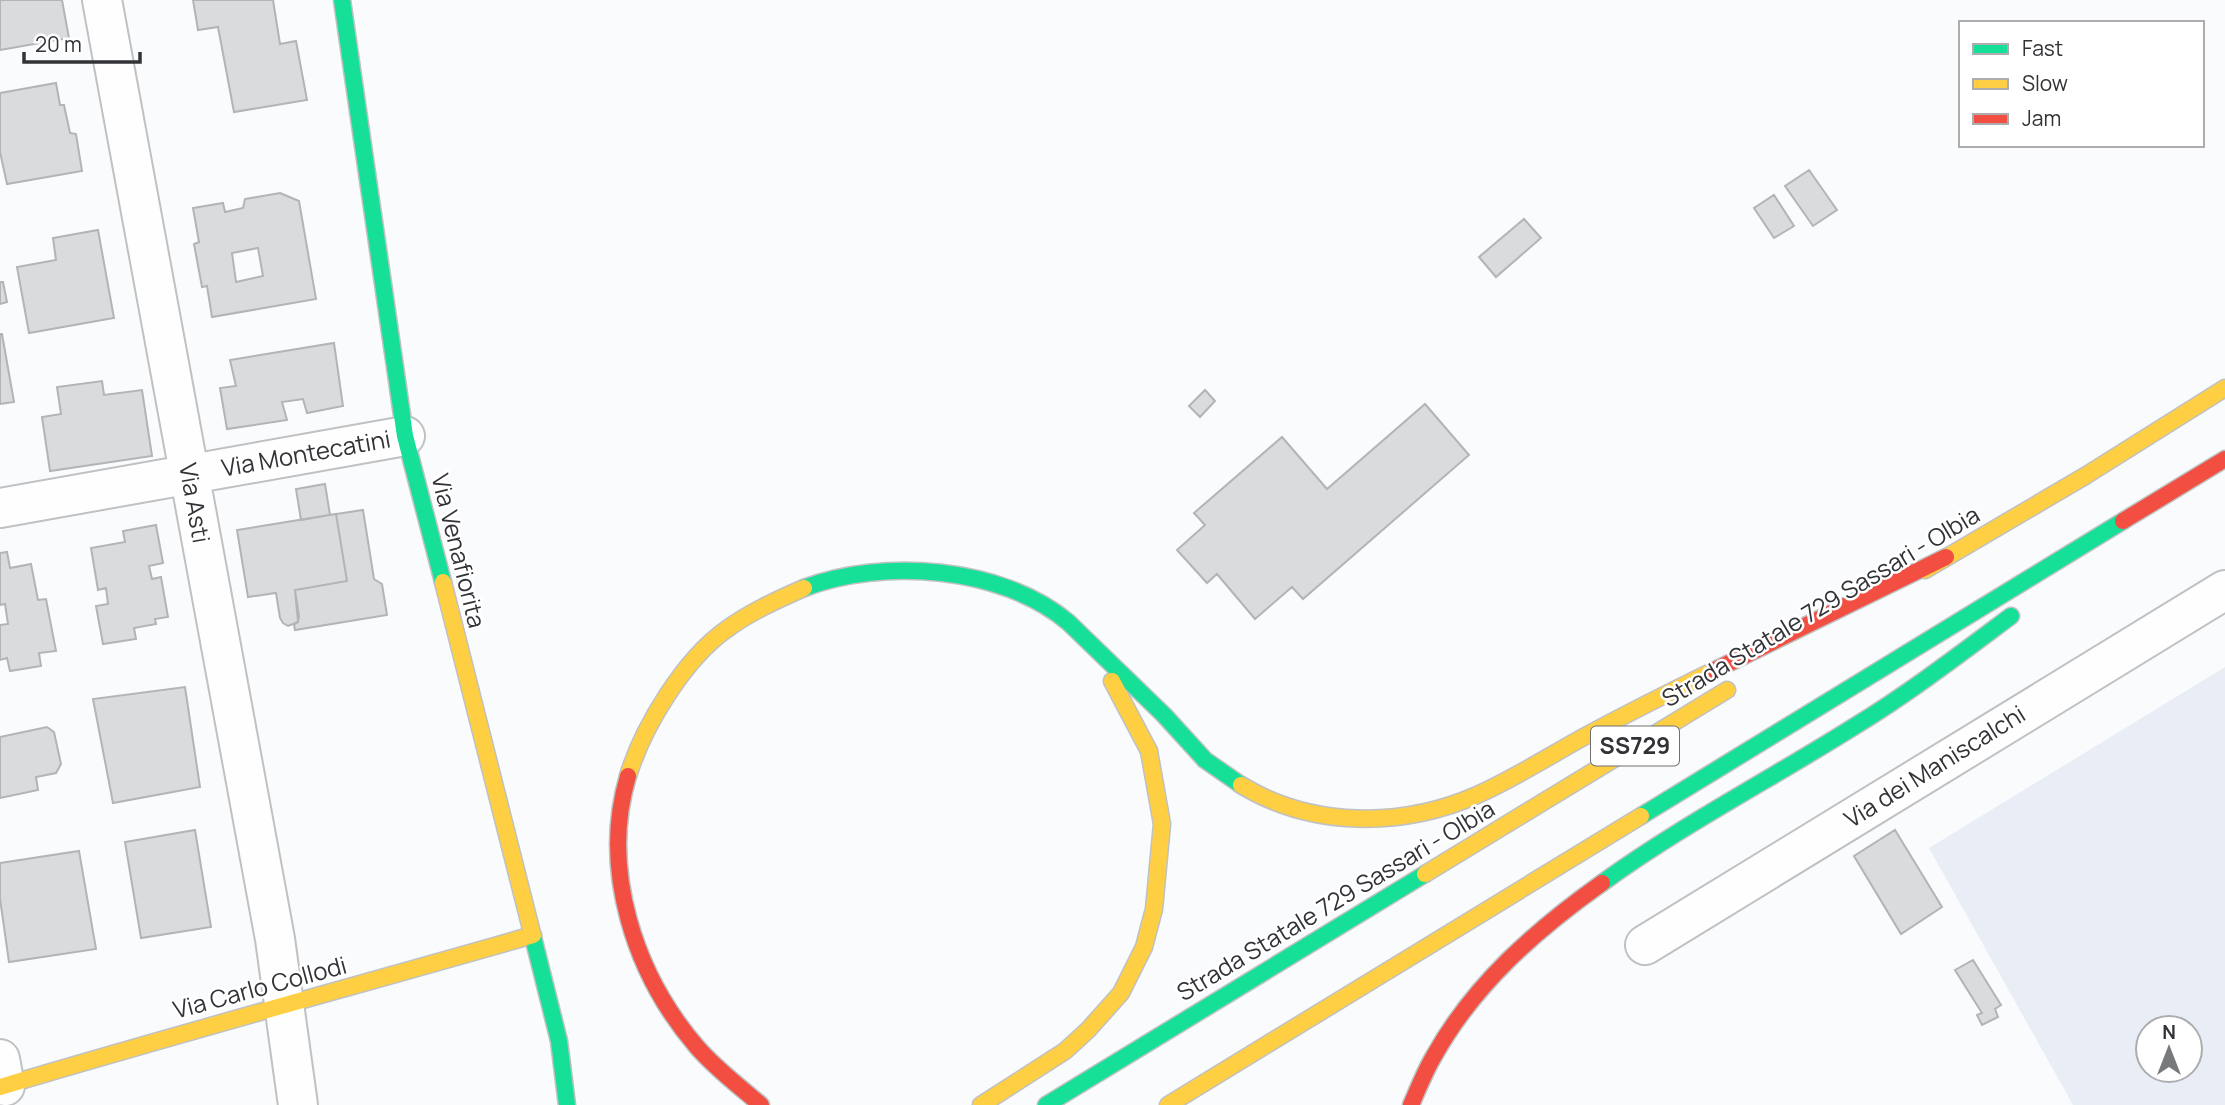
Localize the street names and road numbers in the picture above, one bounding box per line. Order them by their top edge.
street label: Via Montecatini [219,421,393,484]
street label: Via Asti [172,460,219,545]
street label: Via Venafiorita [424,470,495,631]
street label: Strada Statale 729 Sassari - Olbia [1655,497,1985,714]
street label: Via dei Maniscalchi [1837,697,2031,835]
road number: SS729 [1591,726,1679,766]
street label: Strada Statale 729 Sassari - Olbia [1170,791,1500,1008]
street label: Via Carlo Collodi [169,948,350,1026]

